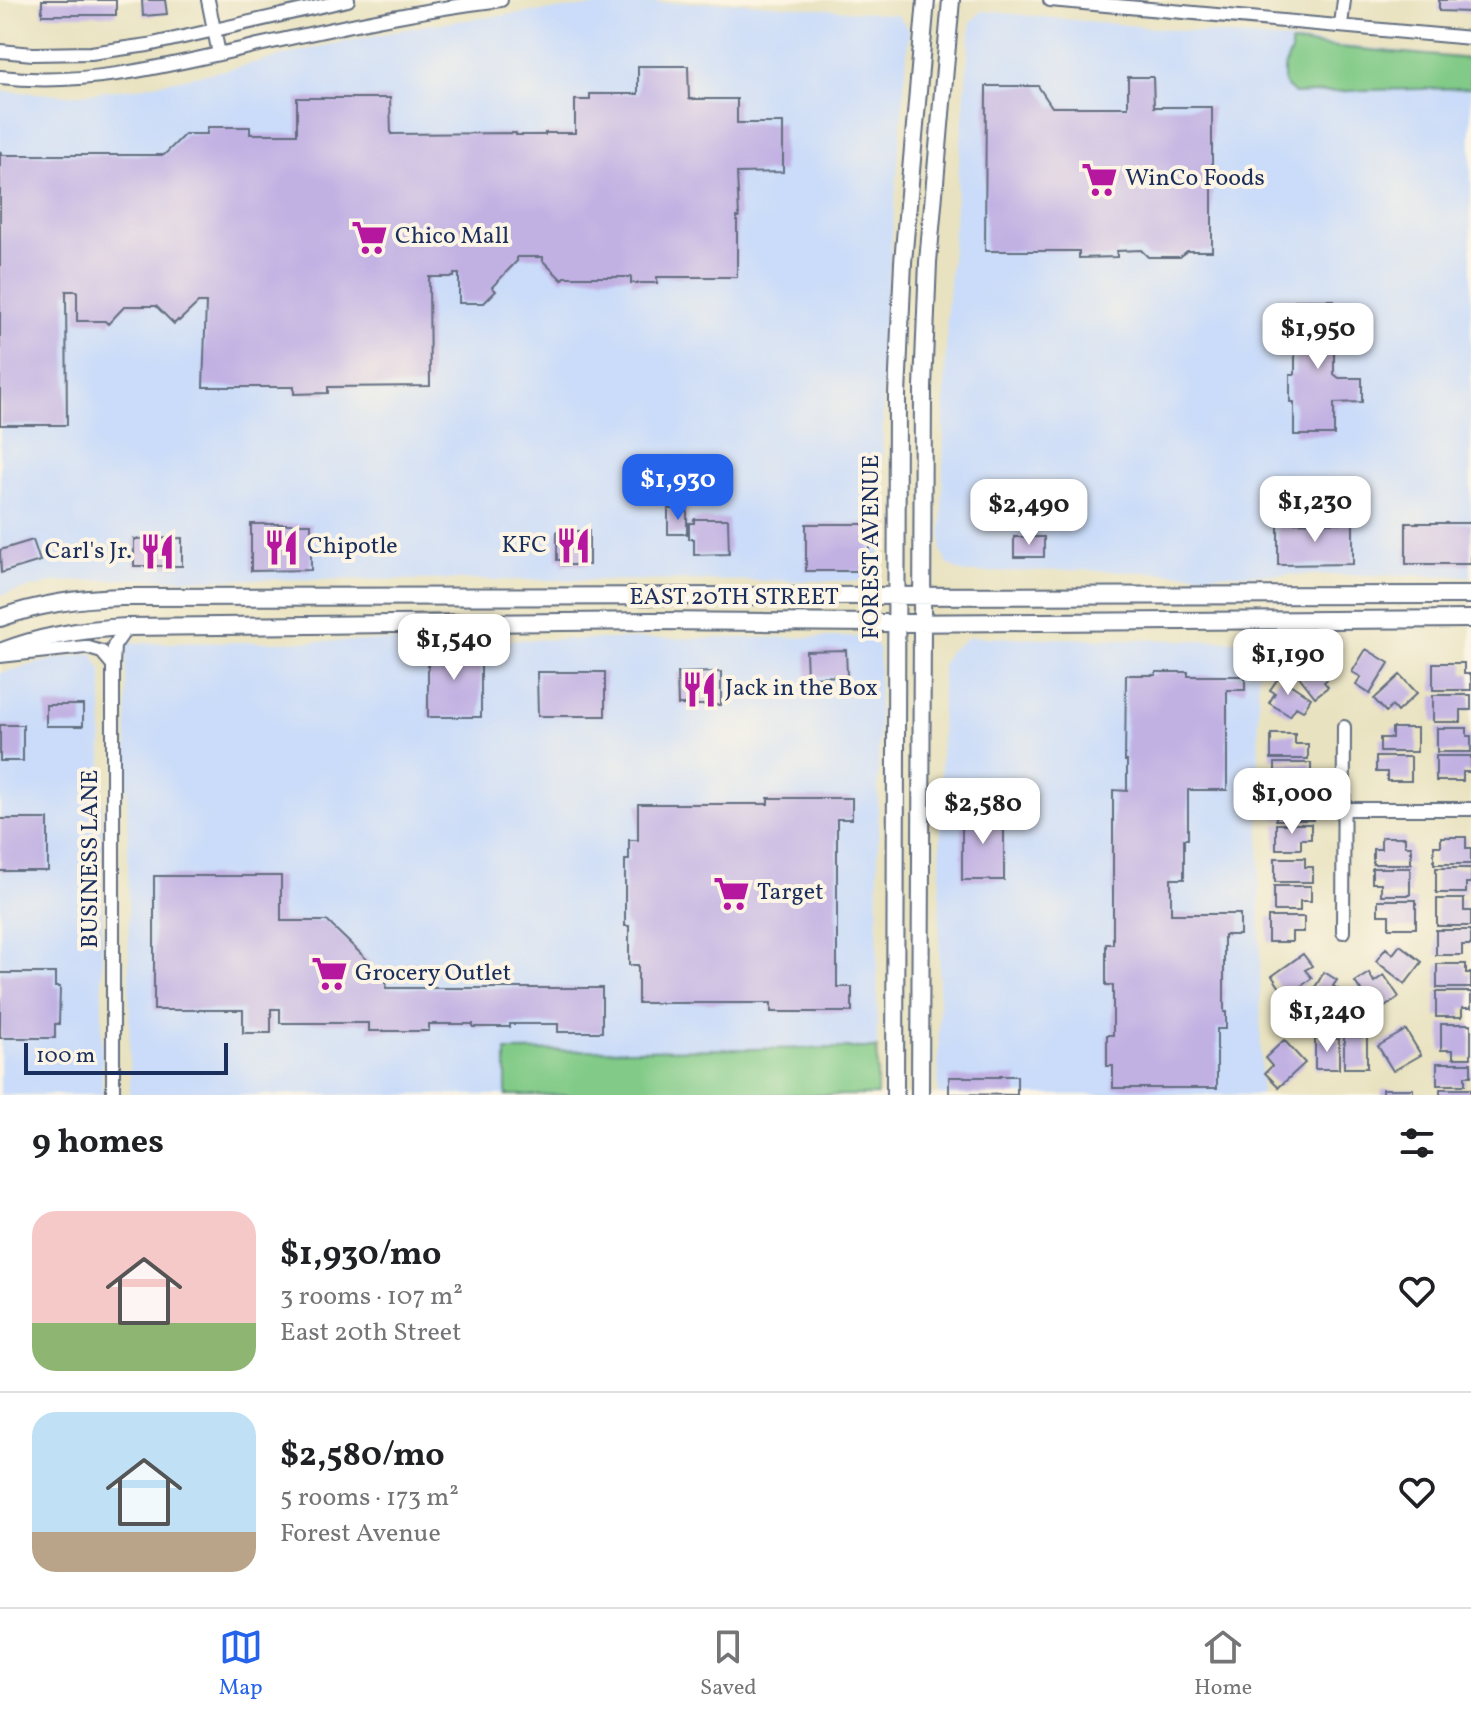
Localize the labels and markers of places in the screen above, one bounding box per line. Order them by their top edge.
supermarket icon: WinCo Foods [1080,160,1118,198]
place label: WinCo Foods [1125,162,1265,196]
supermarket icon: Chico Mall [350,218,388,256]
place label: Chico Mall [395,220,509,254]
pin: $1,950 [1253,303,1383,371]
pin: $1,930 [613,454,743,522]
pin: $1,230 [1250,476,1380,544]
pin: $2,490 [964,479,1094,547]
restaurant icon: KFC [554,527,592,565]
restaurant icon: Chipotle [262,528,300,566]
place label: KFC [502,529,547,563]
place label: Chipotle [307,530,398,564]
restaurant icon: Carl's Jr. [139,533,177,571]
place label: Carl's Jr. [45,535,132,569]
pin: $1,540 [389,614,519,682]
pin: $1,190 [1223,629,1353,697]
restaurant icon: Jack in the Box [680,670,718,708]
place label: Jack in the Box [725,672,878,706]
pin: $1,000 [1227,768,1357,836]
pin: $2,580 [918,778,1048,846]
supermarket icon: Target [712,874,750,912]
place label: Target [757,876,824,910]
supermarket icon: Grocery Outlet [310,955,348,993]
place label: Grocery Outlet [355,957,511,991]
pin: $1,240 [1262,986,1392,1054]

